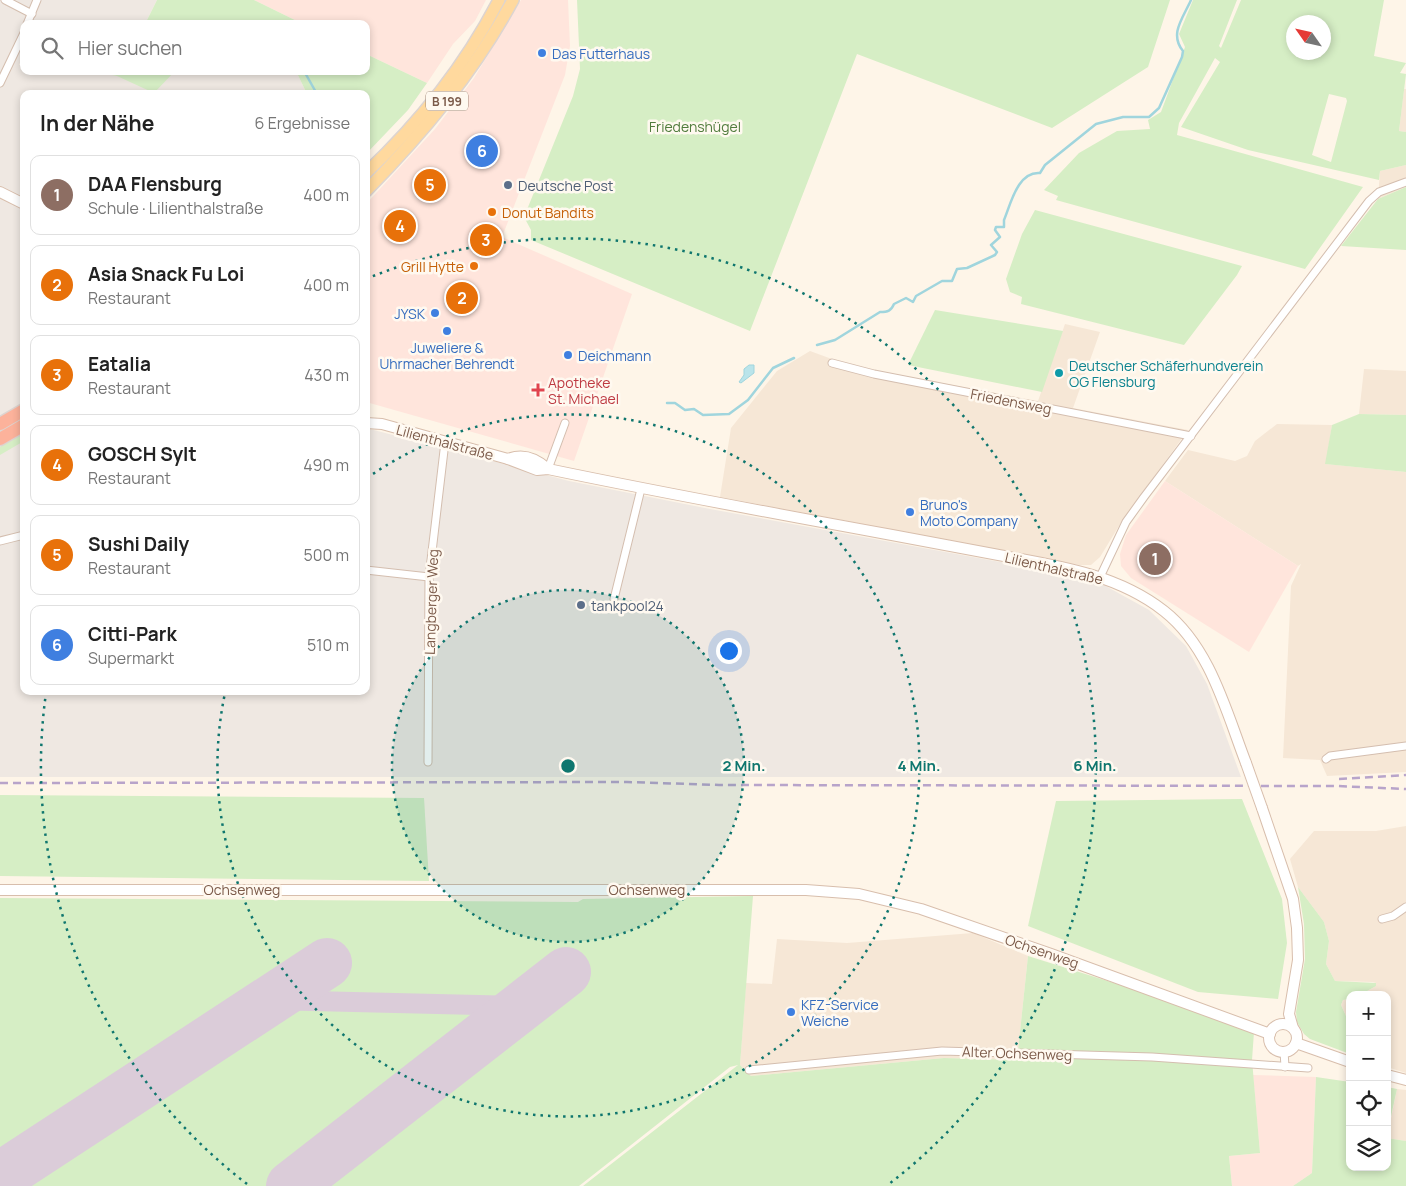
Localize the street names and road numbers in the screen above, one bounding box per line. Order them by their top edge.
road number: B 199 [426,92,468,110]
street label: Friedensweg [969,384,1053,418]
street label: Lilienthalstraße [394,420,496,464]
street label: Lilienthalstraße [1003,547,1105,589]
street label: Langberger Weg [420,549,442,655]
street label: Ochsenweg [204,880,280,899]
street label: Ochsenweg [609,880,685,899]
street label: Ochsenweg [1003,930,1081,972]
street label: Alter Ochsenweg [962,1042,1072,1064]

